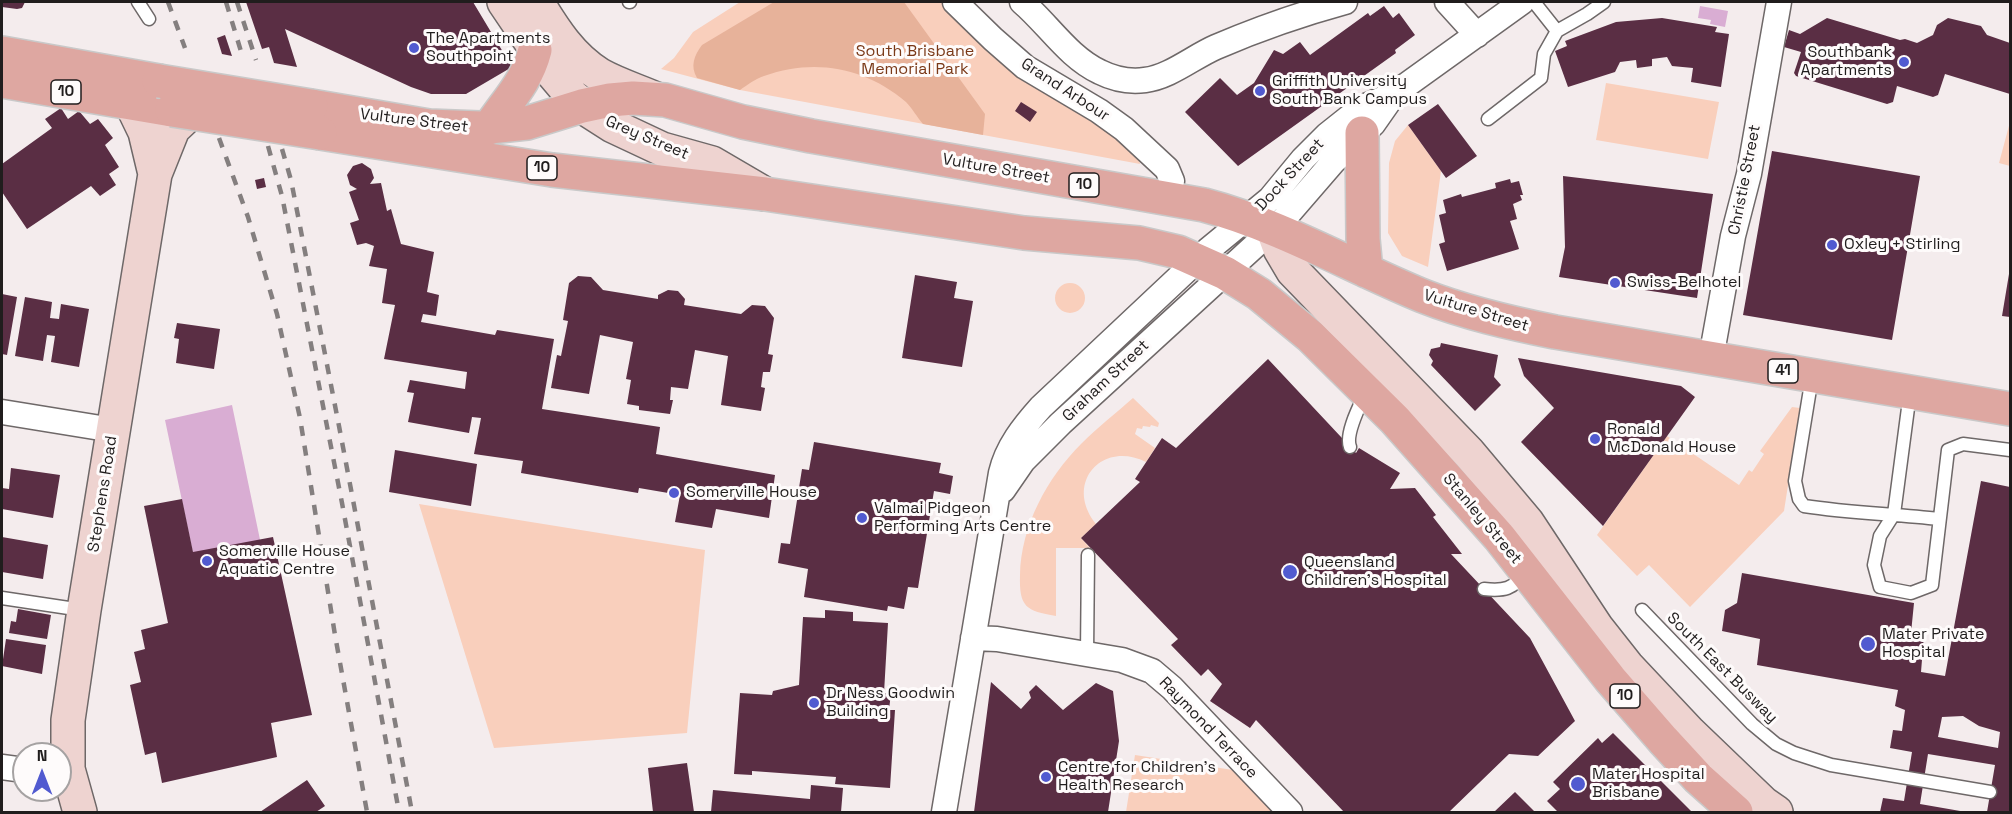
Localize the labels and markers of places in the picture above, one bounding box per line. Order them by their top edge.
place label: The Apartments Southpoint [426,29,550,67]
marker: The Apartments Southpoint [407,41,421,55]
place label: Southbank Apartments [1800,43,1892,81]
marker: Southbank Apartments [1897,55,1911,69]
place label: Griffith University South Bank Campus [1272,72,1427,110]
marker: Griffith University South Bank Campus [1253,84,1267,98]
place label: Oxley + Stirling [1844,235,1961,255]
marker: Oxley + Stirling [1825,238,1839,252]
place label: Swiss-Belhotel [1627,273,1742,293]
marker: Swiss-Belhotel [1608,276,1622,290]
place label: Ronald McDonald House [1607,420,1736,458]
marker: Ronald McDonald House [1588,432,1602,446]
place label: Somerville House [686,483,817,503]
marker: Somerville House [667,486,681,500]
place label: Valmai Pidgeon Performing Arts Centre [874,499,1051,537]
marker: Valmai Pidgeon Performing Arts Centre [855,511,869,525]
place label: Somerville House Aquatic Centre [219,542,350,580]
place label: Queensland Children's Hospital [1304,553,1447,591]
marker: Somerville House Aquatic Centre [200,554,214,568]
marker: Queensland Children's Hospital [1281,563,1299,581]
place label: Mater Private Hospital [1882,625,1984,663]
marker: Mater Private Hospital [1859,635,1877,653]
place label: Dr Ness Goodwin Building [826,684,955,722]
marker: Dr Ness Goodwin Building [807,696,821,710]
place label: Centre for Children's Health Research [1058,758,1216,796]
place label: Mater Hospital Brisbane [1592,765,1705,803]
marker: Centre for Children's Health Research [1039,770,1053,784]
marker: Mater Hospital Brisbane [1569,775,1587,793]

